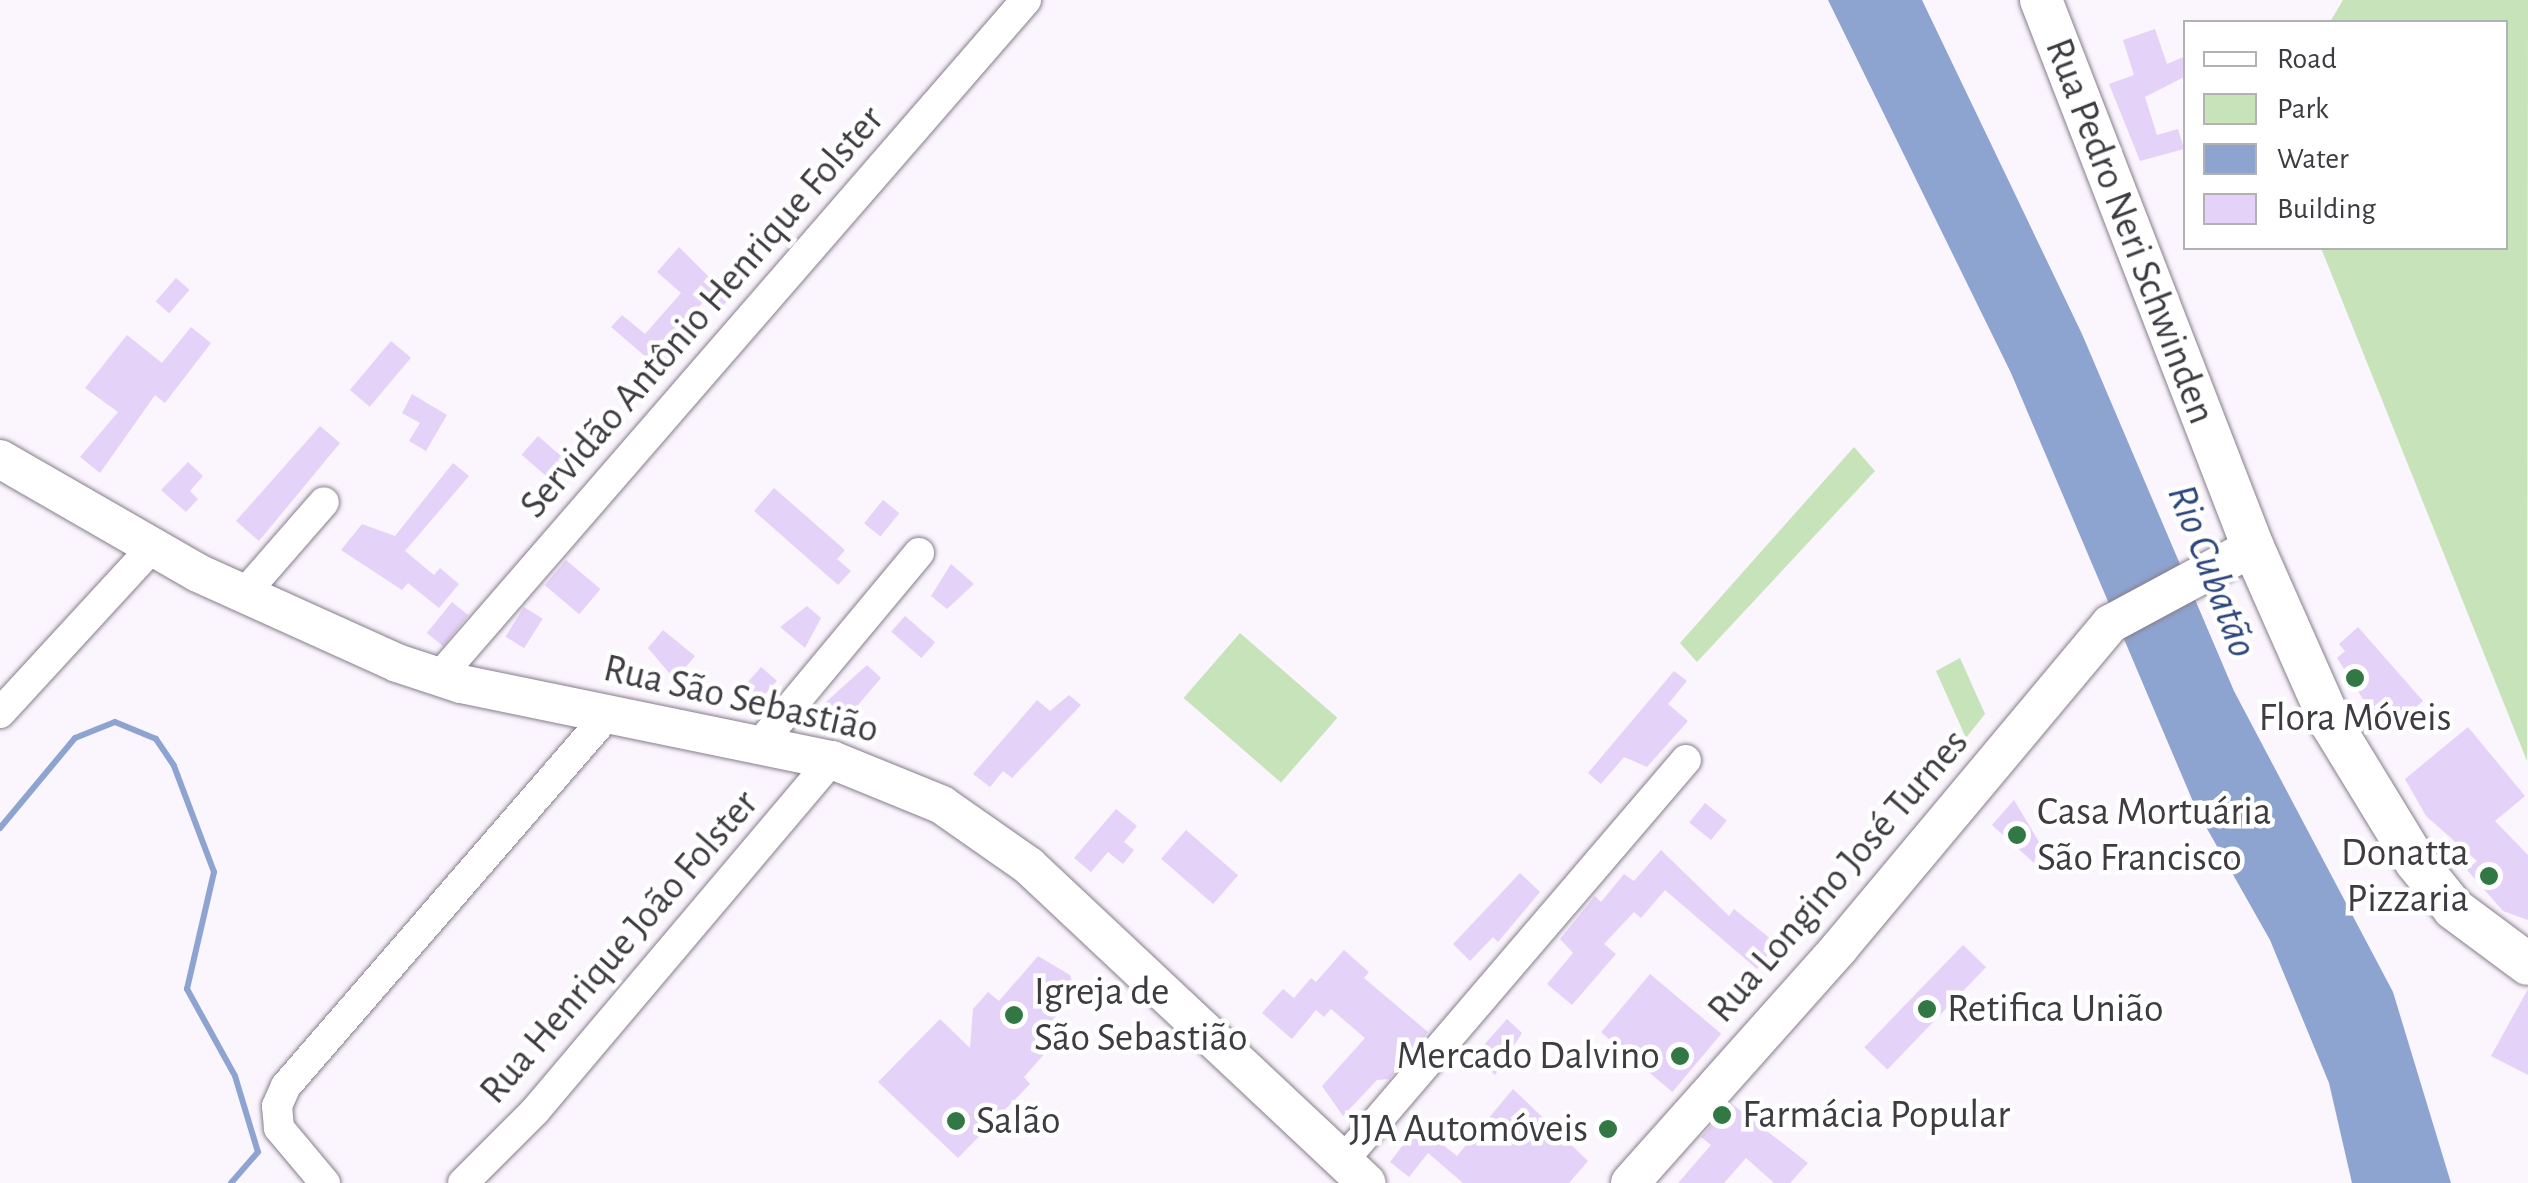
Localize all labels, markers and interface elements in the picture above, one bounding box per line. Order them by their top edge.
legend [2183,20,2508,250]
street label: Rua Pedro Neri Schwinden [2034,31,2226,431]
text: Road [2277,44,2337,74]
text: Park [2277,94,2329,124]
street label: Servidão Antônio Henrique Folster [510,96,894,528]
text: Water [2277,144,2349,174]
text: Building [2277,194,2376,224]
water label: Rio Cubatão [2156,477,2268,665]
street label: Rua São Sebastião [599,644,883,754]
marker: Flora Móveis [2344,667,2366,689]
place label: Flora Móveis [2258,694,2452,742]
street label: Rua Longino José Turnes [1697,719,1979,1033]
street label: Rua Henrique João Folster [470,780,768,1114]
place label: Casa Mortuária São Francisco [2037,788,2271,882]
marker: Casa Mortuária São Francisco [2006,824,2028,846]
place label: Donatta Pizzaria [2341,829,2469,923]
marker: Donatta Pizzaria [2478,865,2500,887]
place label: Igreja de São Sebastião [1034,968,1248,1062]
place label: Retifica União [1947,985,2164,1033]
marker: Retifica União [1916,998,1938,1020]
marker: Igreja de São Sebastião [1003,1004,1025,1026]
place label: Mercado Dalvino [1396,1032,1660,1080]
marker: Mercado Dalvino [1669,1045,1691,1067]
place label: Farmácia Popular [1742,1091,2010,1139]
place label: Salão [976,1097,1061,1145]
marker: Farmácia Popular [1711,1104,1733,1126]
place label: JJA Automóveis [1349,1105,1588,1153]
marker: Salão [945,1110,967,1132]
marker: JJA Automóveis [1597,1118,1619,1140]

